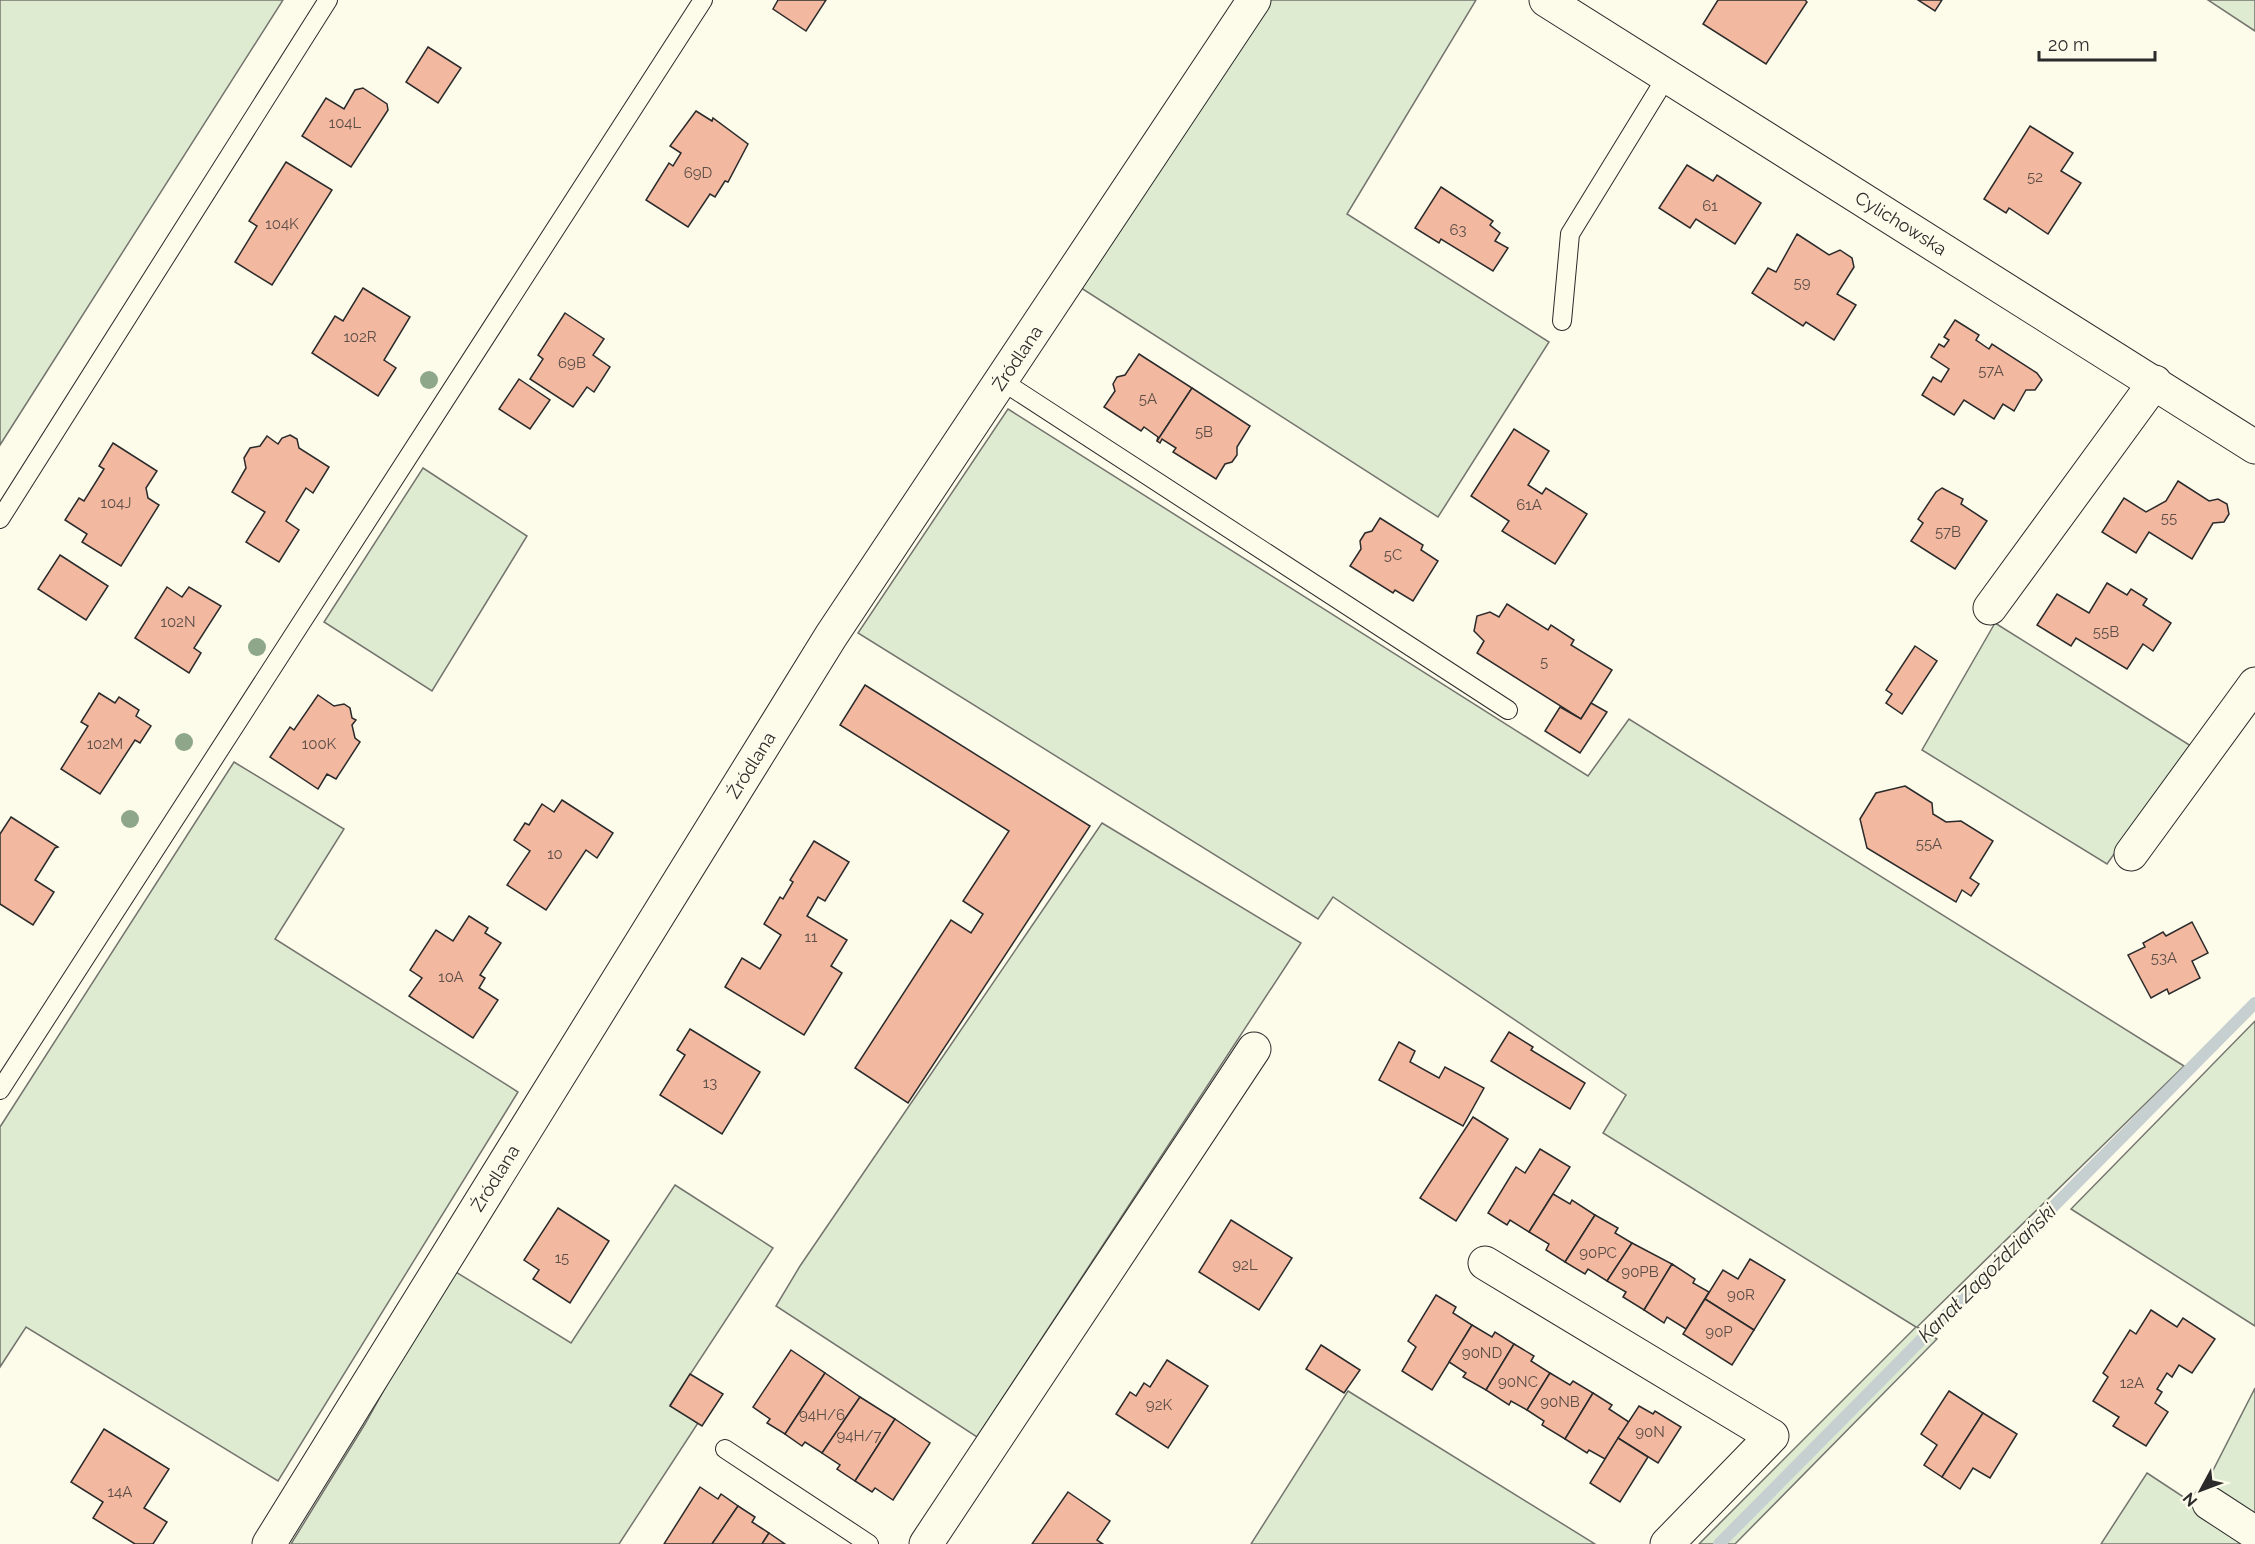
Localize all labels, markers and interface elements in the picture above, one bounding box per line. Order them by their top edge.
scale bar [2039,24,2154,62]
text: 20 m [2048,34,2090,55]
house number: 104L [329,114,362,132]
house number: 69D [684,164,713,182]
house number: 52 [2027,168,2043,186]
street label: Cylichowska [1851,187,1951,259]
house number: 61 [1702,197,1718,215]
house number: 104K [265,215,299,233]
house number: 63 [1449,221,1467,239]
house number: 59 [1794,274,1811,292]
street label: Źródlana [987,321,1046,395]
house number: 102R [343,328,377,346]
house number: 69B [558,354,586,372]
house number: 57A [1978,362,2004,380]
house number: 5A [1139,390,1157,408]
house number: 5B [1195,423,1213,441]
house number: 104J [100,494,132,512]
house number: 61A [1516,496,1542,514]
house number: 55 [2161,509,2177,527]
house number: 57B [1935,523,1961,541]
house number: 5C [1384,546,1402,564]
house number: 102N [161,613,196,631]
house number: 55B [2093,623,2119,641]
house number: 5 [1540,653,1548,671]
street label: Źródlana [722,727,780,802]
house number: 102M [87,735,123,753]
house number: 100K [302,735,337,753]
house number: 55A [1916,835,1942,853]
house number: 10 [547,845,563,863]
house number: 11 [805,928,818,946]
house number: 53A [2151,949,2177,967]
house number: 10A [438,968,464,986]
house number: 13 [703,1074,717,1092]
street label: Źródlana [466,1140,524,1215]
water label: Kanał Zagoździański [1913,1198,2062,1347]
house number: 90PC [1579,1244,1617,1262]
house number: 15 [555,1249,569,1267]
house number: 92L [1232,1256,1258,1274]
house number: 90PB [1621,1263,1659,1281]
house number: 90R [1727,1286,1755,1304]
house number: 90P [1705,1323,1733,1341]
house number: 90ND [1462,1344,1502,1362]
house number: 90NC [1498,1373,1538,1391]
house number: 12A [2120,1374,2144,1392]
house number: 90NB [1540,1393,1580,1411]
house number: 92K [1146,1396,1172,1414]
house number: 94H/6 [799,1406,845,1424]
house number: 90N [1635,1423,1665,1441]
house number: 94H/7 [836,1427,882,1445]
north arrow [2171,1460,2231,1520]
house number: 14A [108,1483,132,1501]
text: N [2179,1489,2201,1510]

